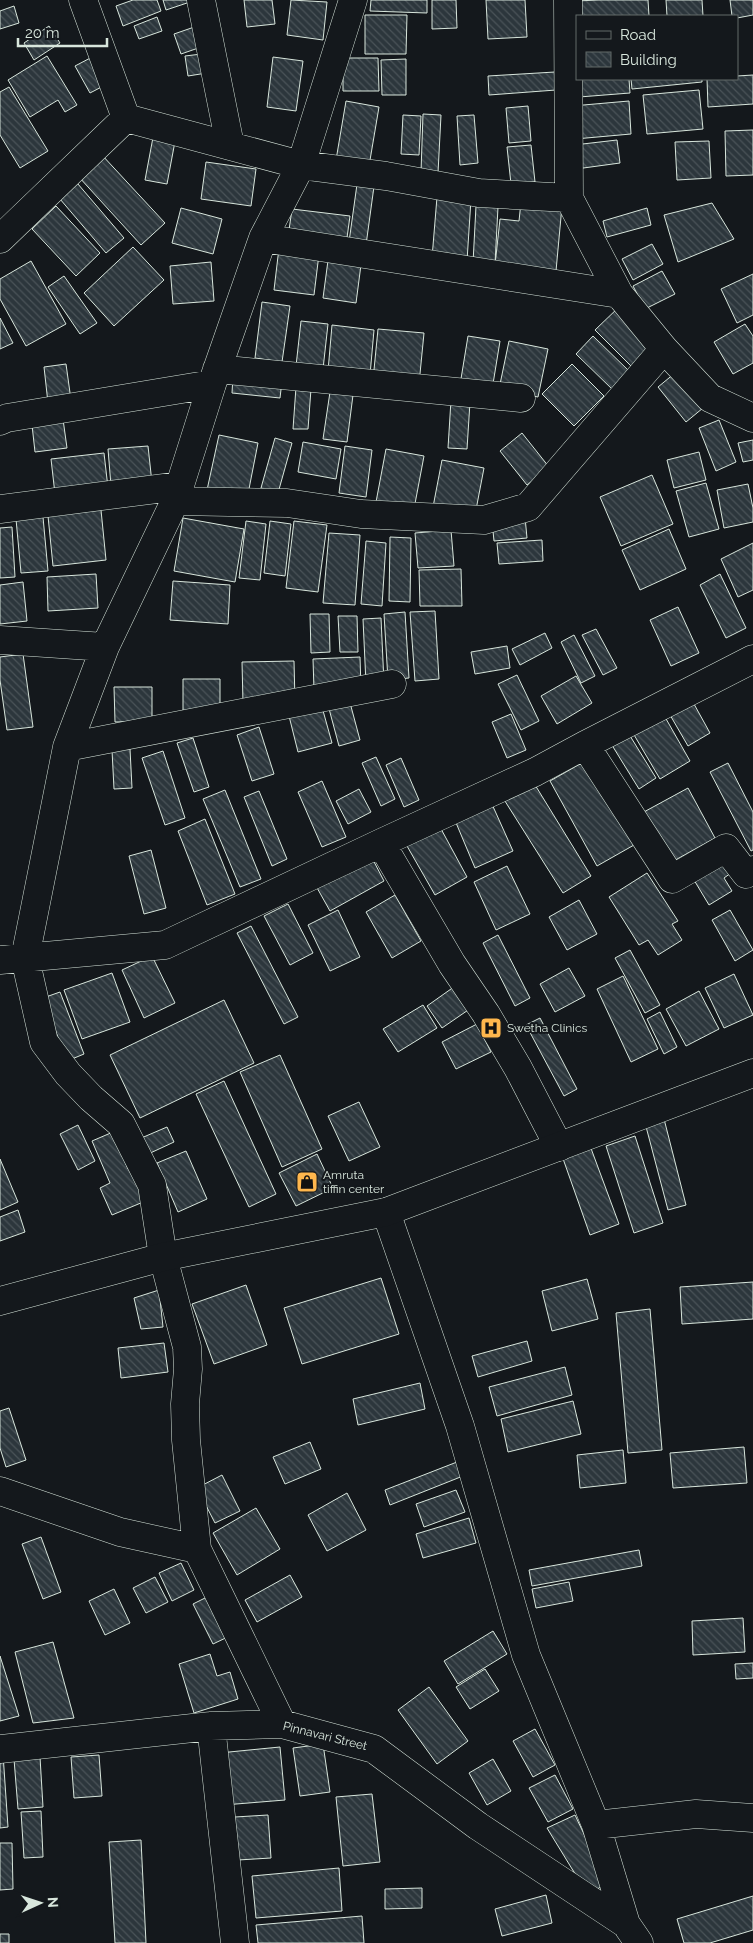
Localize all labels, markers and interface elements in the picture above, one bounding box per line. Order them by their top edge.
scale bar [18,15,106,47]
legend [576,15,738,80]
text: 20 m [25,24,60,42]
text: Road [620,26,656,44]
text: Building [620,51,677,69]
hospital icon: Swetha Clinics [479,1016,503,1040]
place label: Swetha Clinics [507,1021,588,1035]
place label: Amruta tiffin center [323,1168,385,1196]
shop icon: Amruta tiffin center [295,1170,319,1194]
street label: Pinnavari Street [281,1719,369,1753]
north arrow [15,1878,65,1928]
text: N [45,1897,61,1908]

